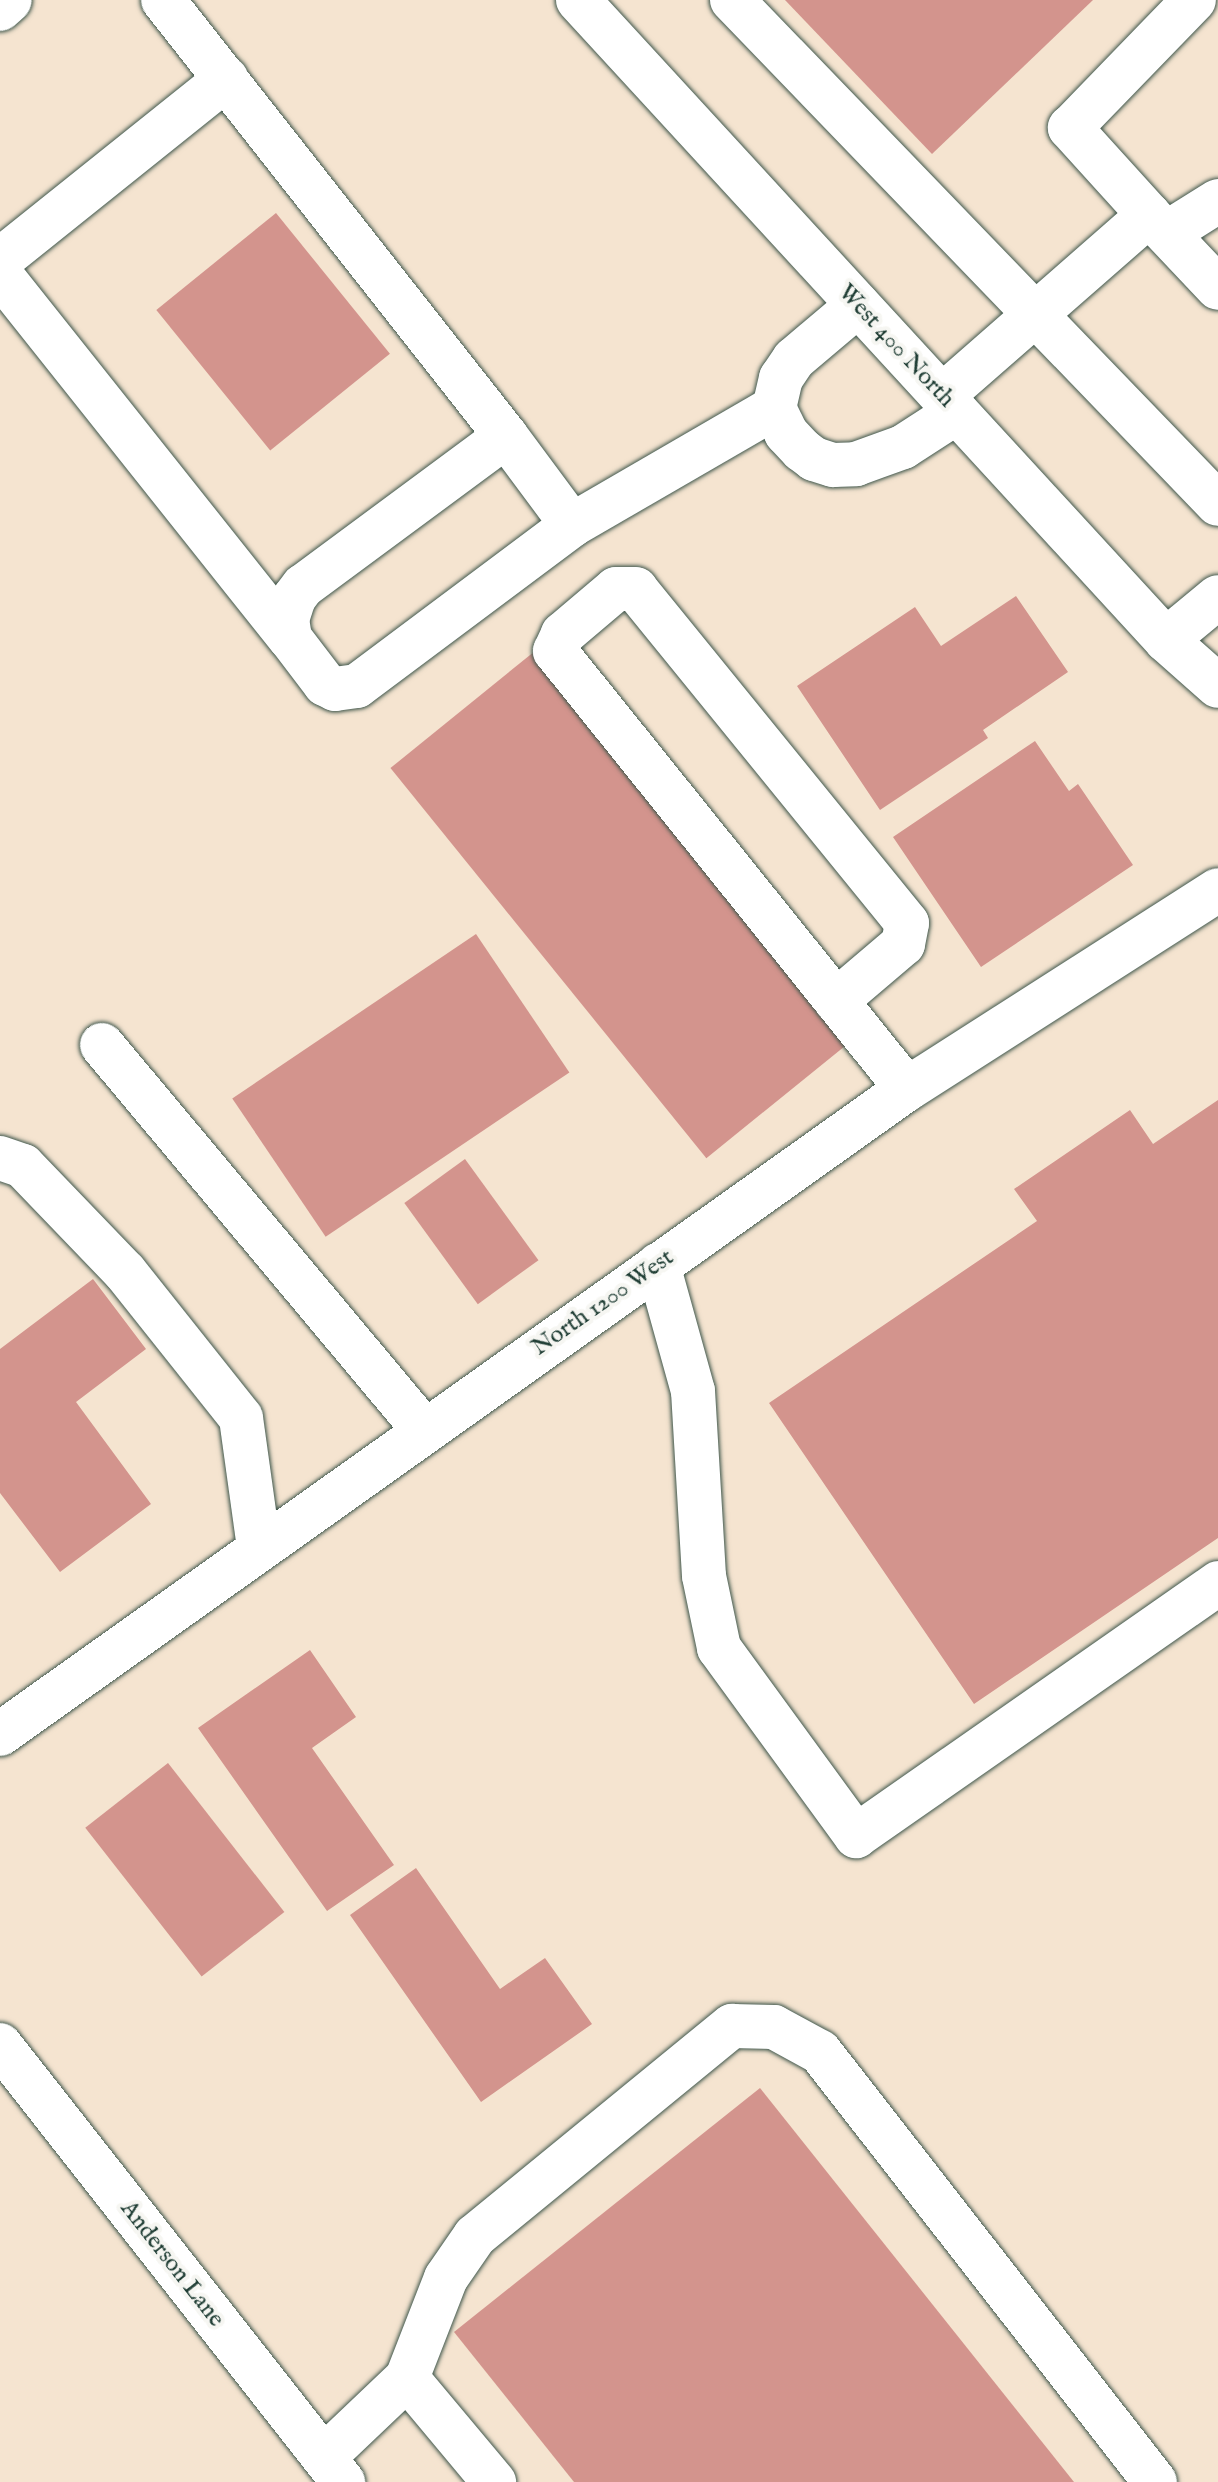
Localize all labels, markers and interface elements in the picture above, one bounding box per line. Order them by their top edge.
street label: West 400 North [832,278,960,414]
street label: North 1200 West [527,1243,679,1363]
street label: Anderson Lane [114,2195,230,2333]

